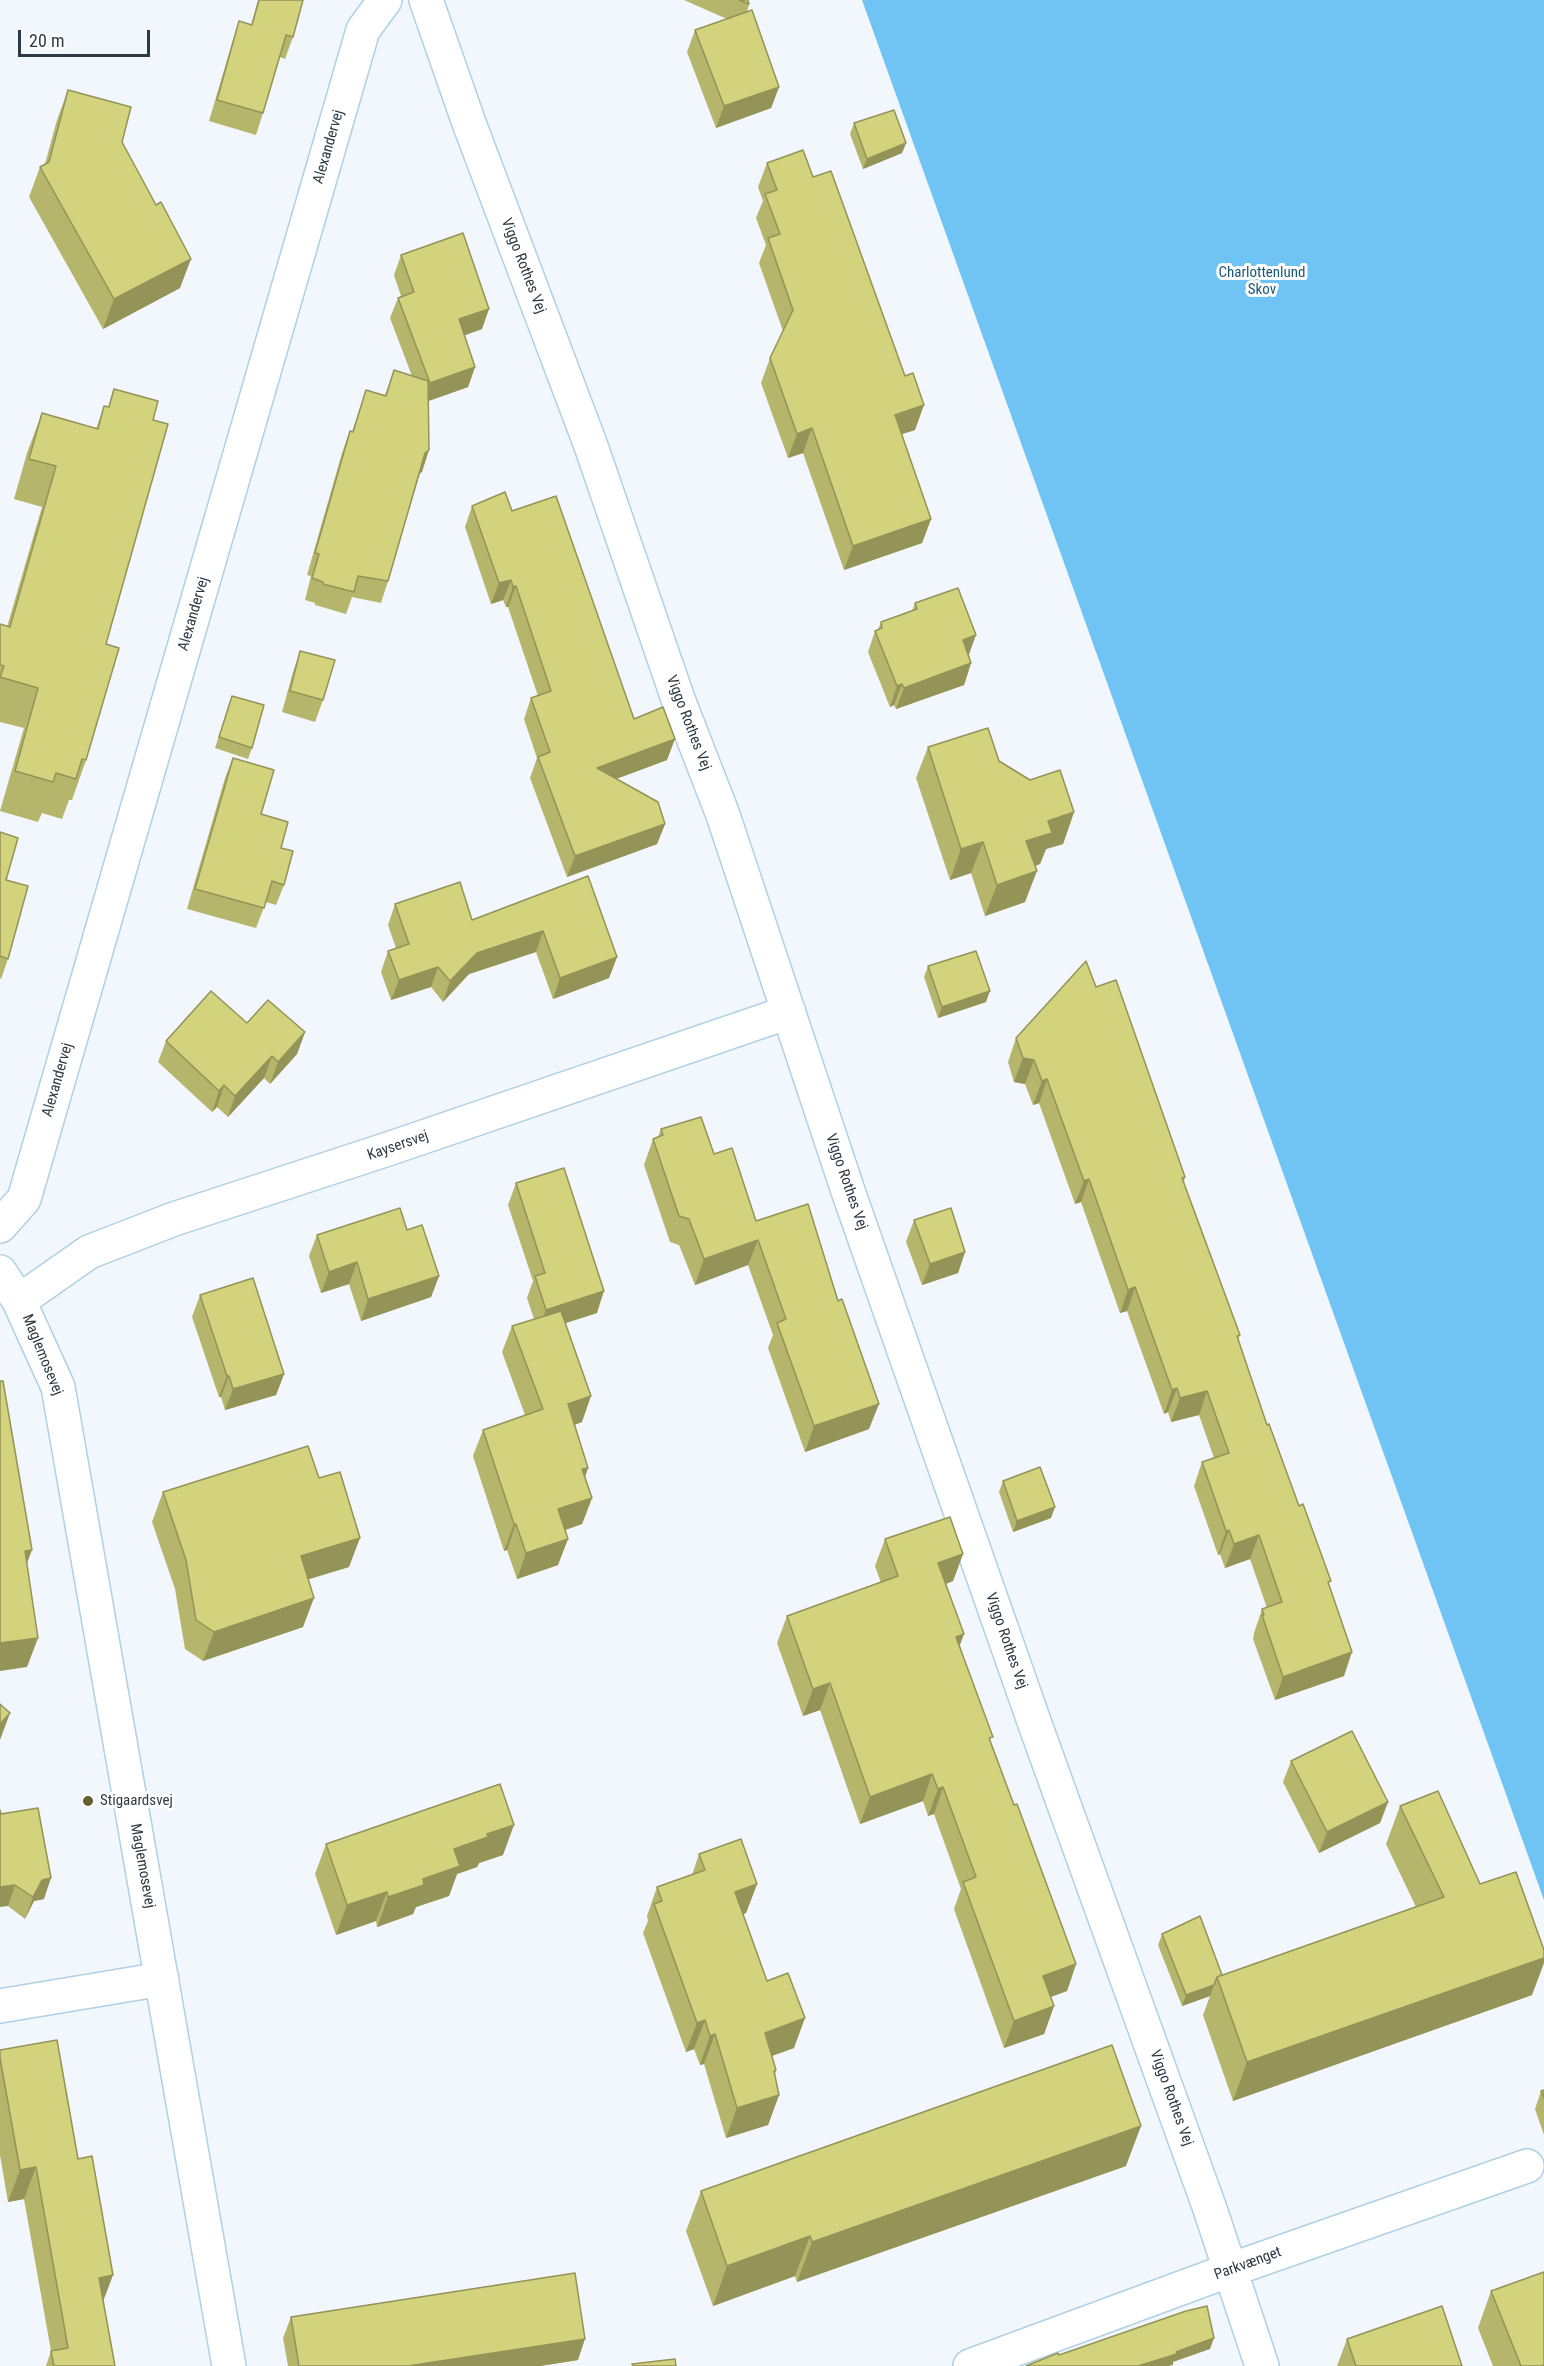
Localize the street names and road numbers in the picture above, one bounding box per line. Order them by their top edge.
street label: Alexandervej [310,108,348,186]
street label: Viggo Rothes Vej [497,216,549,316]
street label: Alexandervej [175,575,213,653]
street label: Viggo Rothes Vej [662,673,714,773]
street label: Alexandervej [39,1041,77,1119]
street label: Kaysersvej [365,1127,431,1165]
street label: Viggo Rothes Vej [821,1132,871,1232]
street label: Maglemosevej [18,1312,66,1398]
street label: Viggo Rothes Vej [981,1591,1031,1691]
street label: Maglemosevej [126,1822,158,1910]
street label: Viggo Rothes Vej [1145,2048,1197,2148]
street label: Parkvænget [1212,2244,1284,2284]

